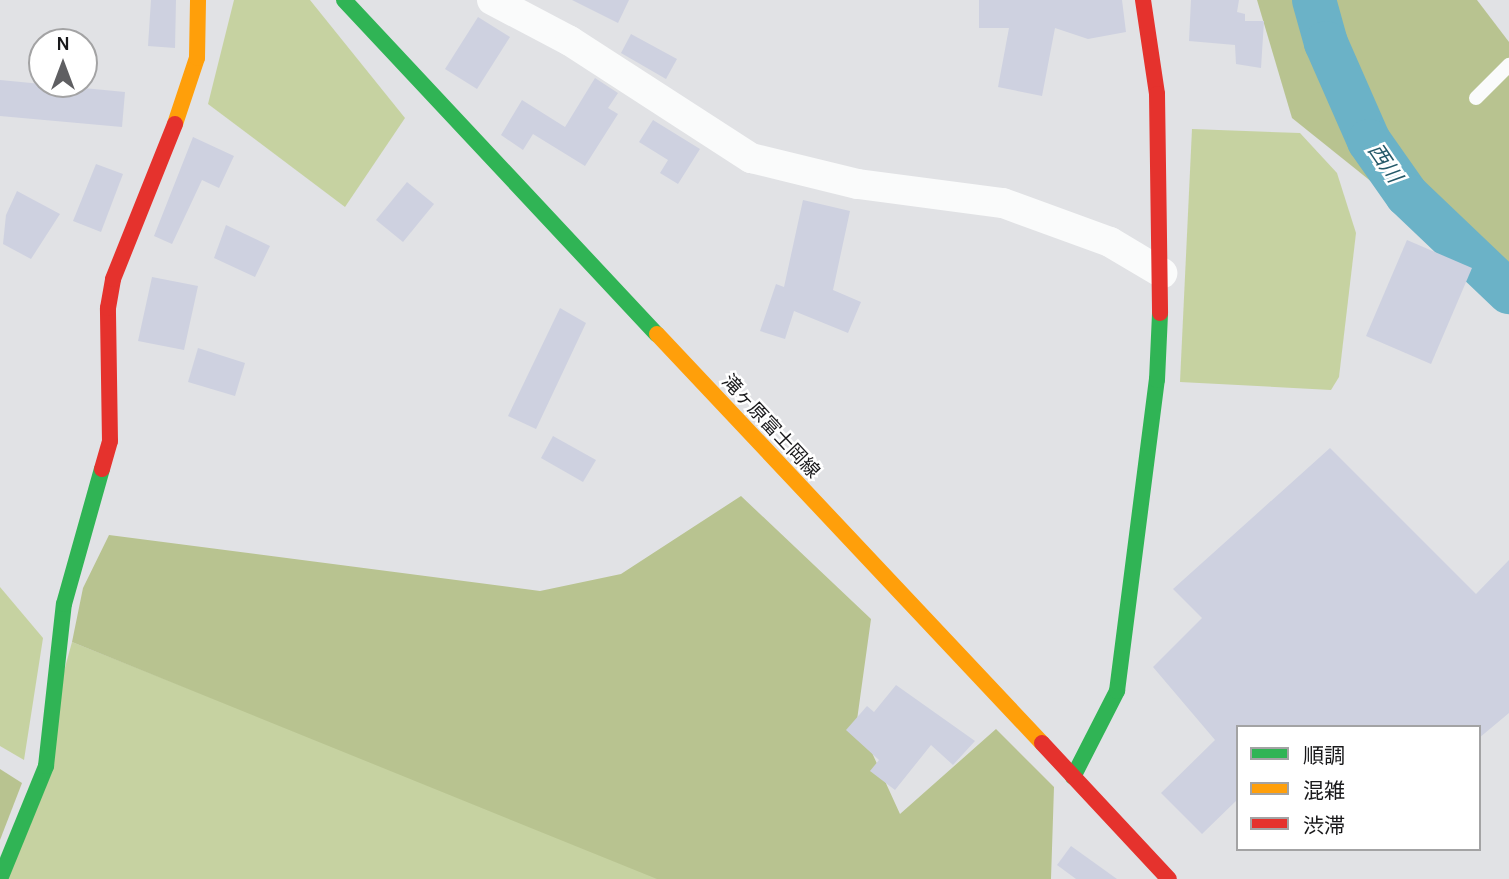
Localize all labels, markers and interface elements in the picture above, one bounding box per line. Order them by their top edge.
north arrow [28,28,98,98]
text: N [56,33,70,55]
water label: 西川 [1363,139,1407,187]
street label: 滝ヶ原富士岡線 [716,371,824,483]
legend [1236,725,1481,851]
text: 順調 [1303,744,1345,768]
text: 混雑 [1303,779,1345,803]
text: 渋滞 [1303,814,1345,838]

